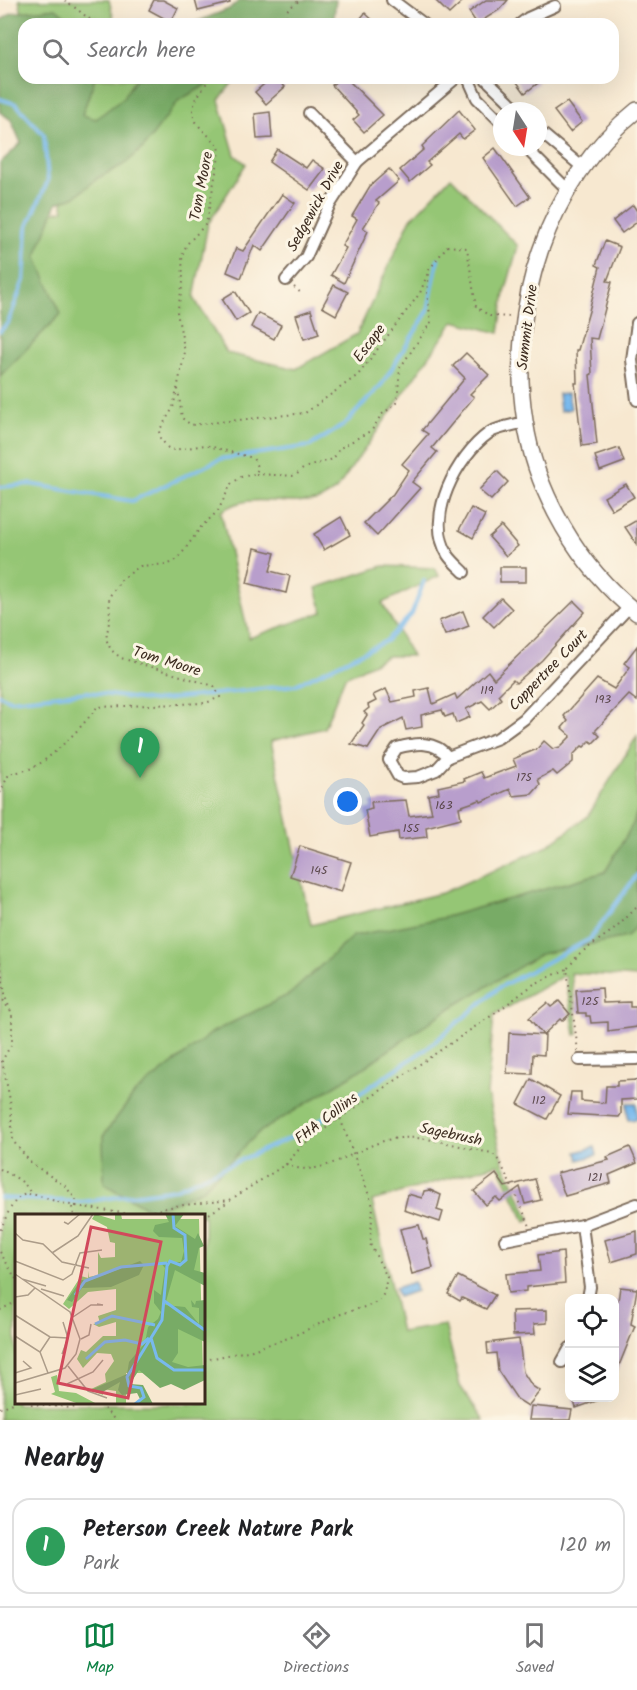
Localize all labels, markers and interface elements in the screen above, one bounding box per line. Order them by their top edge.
search box [18,18,619,84]
text: Search here [87,34,195,69]
icon: search [39,35,72,68]
north arrow [493,102,547,156]
street label: Tom Moore [184,149,220,223]
street label: Sedgewick Drive [281,156,351,256]
street label: Summit Drive [511,283,545,371]
street label: Escape [347,319,392,368]
street label: Coppertree Court [503,624,594,717]
street label: Tom Moore [130,640,204,684]
house number: 119 [480,681,494,700]
house number: 193 [595,690,611,709]
pin: 1 [120,728,160,778]
house number: 175 [516,768,533,787]
your location [333,787,362,816]
house number: 163 [435,796,453,815]
house number: 155 [403,819,421,838]
house number: 145 [311,861,329,880]
house number: 125 [581,992,600,1011]
street label: FHA Collins [290,1087,364,1151]
house number: 112 [532,1091,546,1110]
street label: Sagebrush [417,1117,484,1153]
house number: 121 [588,1168,602,1187]
inset map [15,1214,206,1405]
map controls [565,1294,619,1402]
button: locate [565,1294,619,1348]
button: layers [565,1348,619,1402]
text: Nearby [24,1438,104,1480]
text: Peterson Creek Nature Park [83,1513,353,1548]
text: 1 [42,1530,49,1562]
text: 120 m [559,1530,611,1562]
text: Park [83,1548,119,1580]
tab: Map [83,1619,116,1680]
tab: Directions [283,1619,349,1680]
tab: Saved [516,1619,554,1680]

